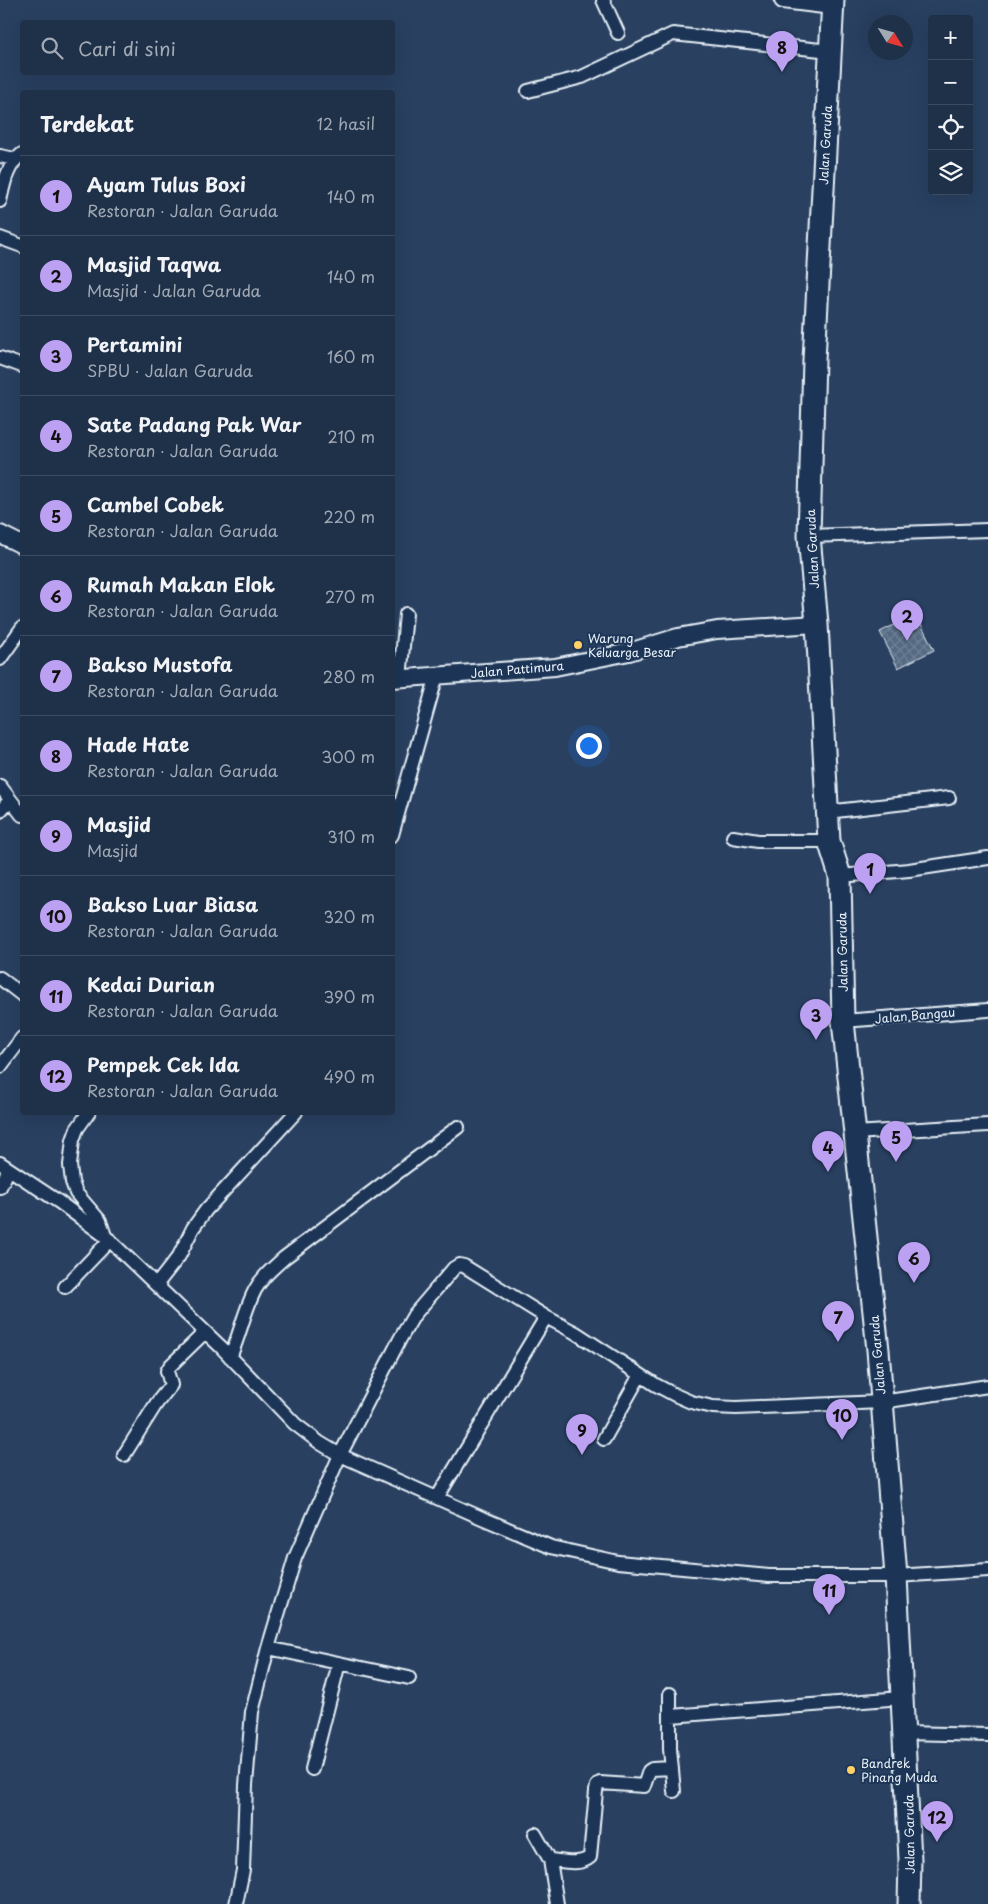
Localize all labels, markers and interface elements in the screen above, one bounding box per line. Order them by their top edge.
north arrow [868,15,913,60]
map controls [928,15,973,195]
button: + [928,15,973,60]
search box [20,20,395,75]
pin: 8 [766,31,798,72]
icon: search [38,34,66,62]
text: Cari di sini [78,34,176,62]
button: − [928,60,973,105]
street label: Jalan Garuda [814,104,836,185]
button: locate [928,105,973,150]
text: Terdekat [40,107,134,139]
text: 12 hasil [317,111,375,135]
button: layers [928,150,973,195]
text: Ayam Tulus Boxi [87,170,246,198]
text: 1 [52,184,60,208]
text: 140 m [327,184,375,208]
text: Restoran · Jalan Garuda [87,198,278,222]
text: Masjid Taqwa [87,250,221,278]
text: 2 [50,264,62,288]
text: 140 m [327,264,375,288]
text: Masjid · Jalan Garuda [87,278,261,302]
text: Pertamini [87,330,182,358]
text: 3 [51,344,61,368]
text: 160 m [327,344,375,368]
text: SPBU · Jalan Garuda [87,358,253,382]
text: Sate Padang Pak War [87,410,302,438]
text: 4 [51,424,61,448]
text: 210 m [327,424,375,448]
text: Restoran · Jalan Garuda [87,438,278,462]
text: Cambel Cobek [87,490,224,518]
text: 5 [51,504,61,528]
text: 220 m [324,504,375,528]
street label: Jalan Garuda [801,508,823,589]
text: Restoran · Jalan Garuda [87,518,278,542]
text: Rumah Makan Elok [87,570,275,598]
text: 6 [50,584,62,608]
text: 270 m [325,584,375,608]
text: Restoran · Jalan Garuda [87,598,278,622]
pin: 2 [891,600,923,641]
place label: Warung Keluarga Besar [588,629,677,661]
marker: Warung Keluarga Besar [572,639,584,651]
text: Bakso Mustofa [87,650,233,678]
street label: Jalan Pattimura [470,656,565,682]
text: 7 [51,664,61,688]
text: 280 m [323,664,375,688]
text: Restoran · Jalan Garuda [87,678,278,702]
text: Hade Hate [87,730,189,758]
your location [576,733,602,759]
text: 8 [51,744,61,768]
text: 300 m [321,744,375,768]
text: Restoran · Jalan Garuda [87,758,278,782]
text: Masjid [87,810,151,838]
text: 9 [51,824,61,848]
text: 310 m [327,824,375,848]
text: Masjid [87,838,138,862]
pin: 1 [854,853,886,894]
text: Bakso Luar Biasa [87,890,258,918]
text: 10 [46,904,66,928]
text: 320 m [324,904,375,928]
street label: Jalan Garuda [832,911,852,992]
text: Restoran · Jalan Garuda [87,918,278,942]
text: Kedai Durian [87,970,215,998]
text: 11 [49,984,63,1008]
text: 390 m [324,984,375,1008]
text: Restoran · Jalan Garuda [87,998,278,1022]
pin: 3 [800,999,832,1040]
street label: Jalan Bangau [874,1003,956,1027]
text: Pempek Cek Ida [87,1050,240,1078]
text: 12 [47,1064,65,1088]
text: 490 m [324,1064,375,1088]
text: Restoran · Jalan Garuda [87,1078,278,1102]
pin: 5 [880,1121,912,1162]
pin: 4 [812,1131,844,1172]
pin: 6 [898,1242,930,1283]
pin: 7 [822,1301,854,1342]
street label: Jalan Garuda [865,1314,889,1396]
pin: 10 [826,1399,858,1440]
pin: 9 [566,1414,598,1455]
pin: 11 [813,1574,845,1615]
place label: Bandrek Pinang Muda [861,1754,938,1786]
marker: Bandrek Pinang Muda [845,1764,857,1776]
street label: Jalan Garuda [899,1793,919,1874]
pin: 12 [921,1801,953,1842]

